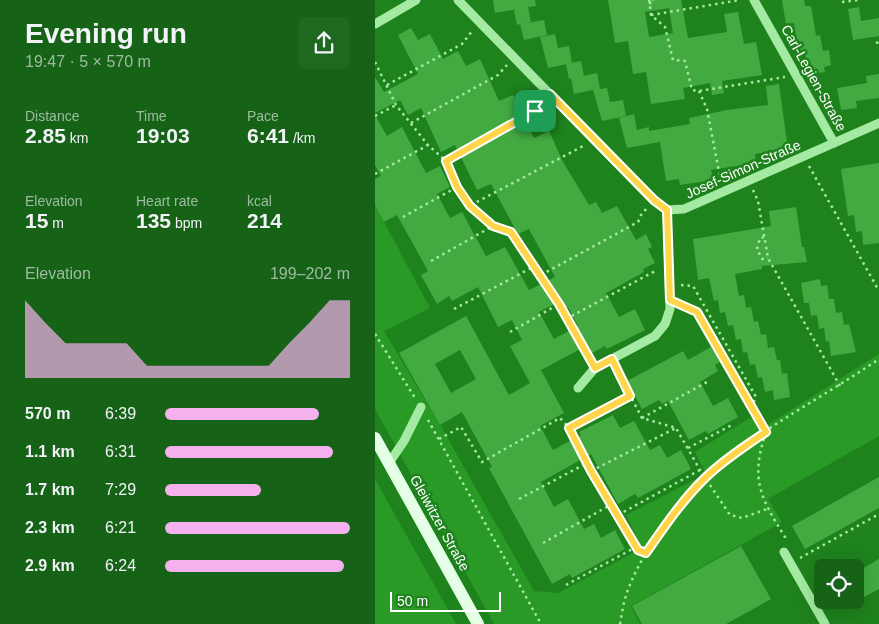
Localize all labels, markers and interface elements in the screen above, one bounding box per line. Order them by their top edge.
button: share [298,17,350,69]
text: Evening run [25,18,187,49]
street label: Carl-Legien-Straße [778,22,850,134]
text: 19:47 · 5 × 570 m [25,53,151,70]
pin [514,90,556,132]
icon: arrive [521,97,549,125]
text: Distance [25,108,79,124]
text: Time [136,108,167,124]
text: Pace [247,108,279,124]
text: 2.85 [25,124,66,147]
text: 19:03 [136,124,190,147]
text: 6:41 [247,124,289,147]
text: km [66,130,88,146]
text: /km [289,130,315,146]
street label: Josef-Simon-Straße [683,136,803,202]
text: Elevation [25,193,83,209]
text: Heart rate [136,193,198,209]
text: kcal [247,193,272,209]
text: 15 [25,209,48,232]
text: 135 [136,209,171,232]
text: 214 [247,209,282,232]
text: m [48,215,64,231]
text: bpm [171,215,202,231]
text: Elevation [25,265,91,282]
text: 199–202 m [270,265,350,282]
text: 570 m [25,405,70,422]
text: 6:39 [105,405,136,422]
text: 1.1 km [25,443,75,460]
text: 6:31 [105,443,136,460]
street label: Gleiwitzer Straße [407,472,473,574]
text: 1.7 km [25,481,75,498]
text: 7:29 [105,481,136,498]
text: 2.3 km [25,519,75,536]
text: 6:21 [105,519,136,536]
text: 2.9 km [25,557,75,574]
text: 6:24 [105,557,136,574]
map controls [814,559,864,609]
button: locate [814,559,864,609]
scale bar [390,589,501,612]
text: 50 m [397,593,428,609]

